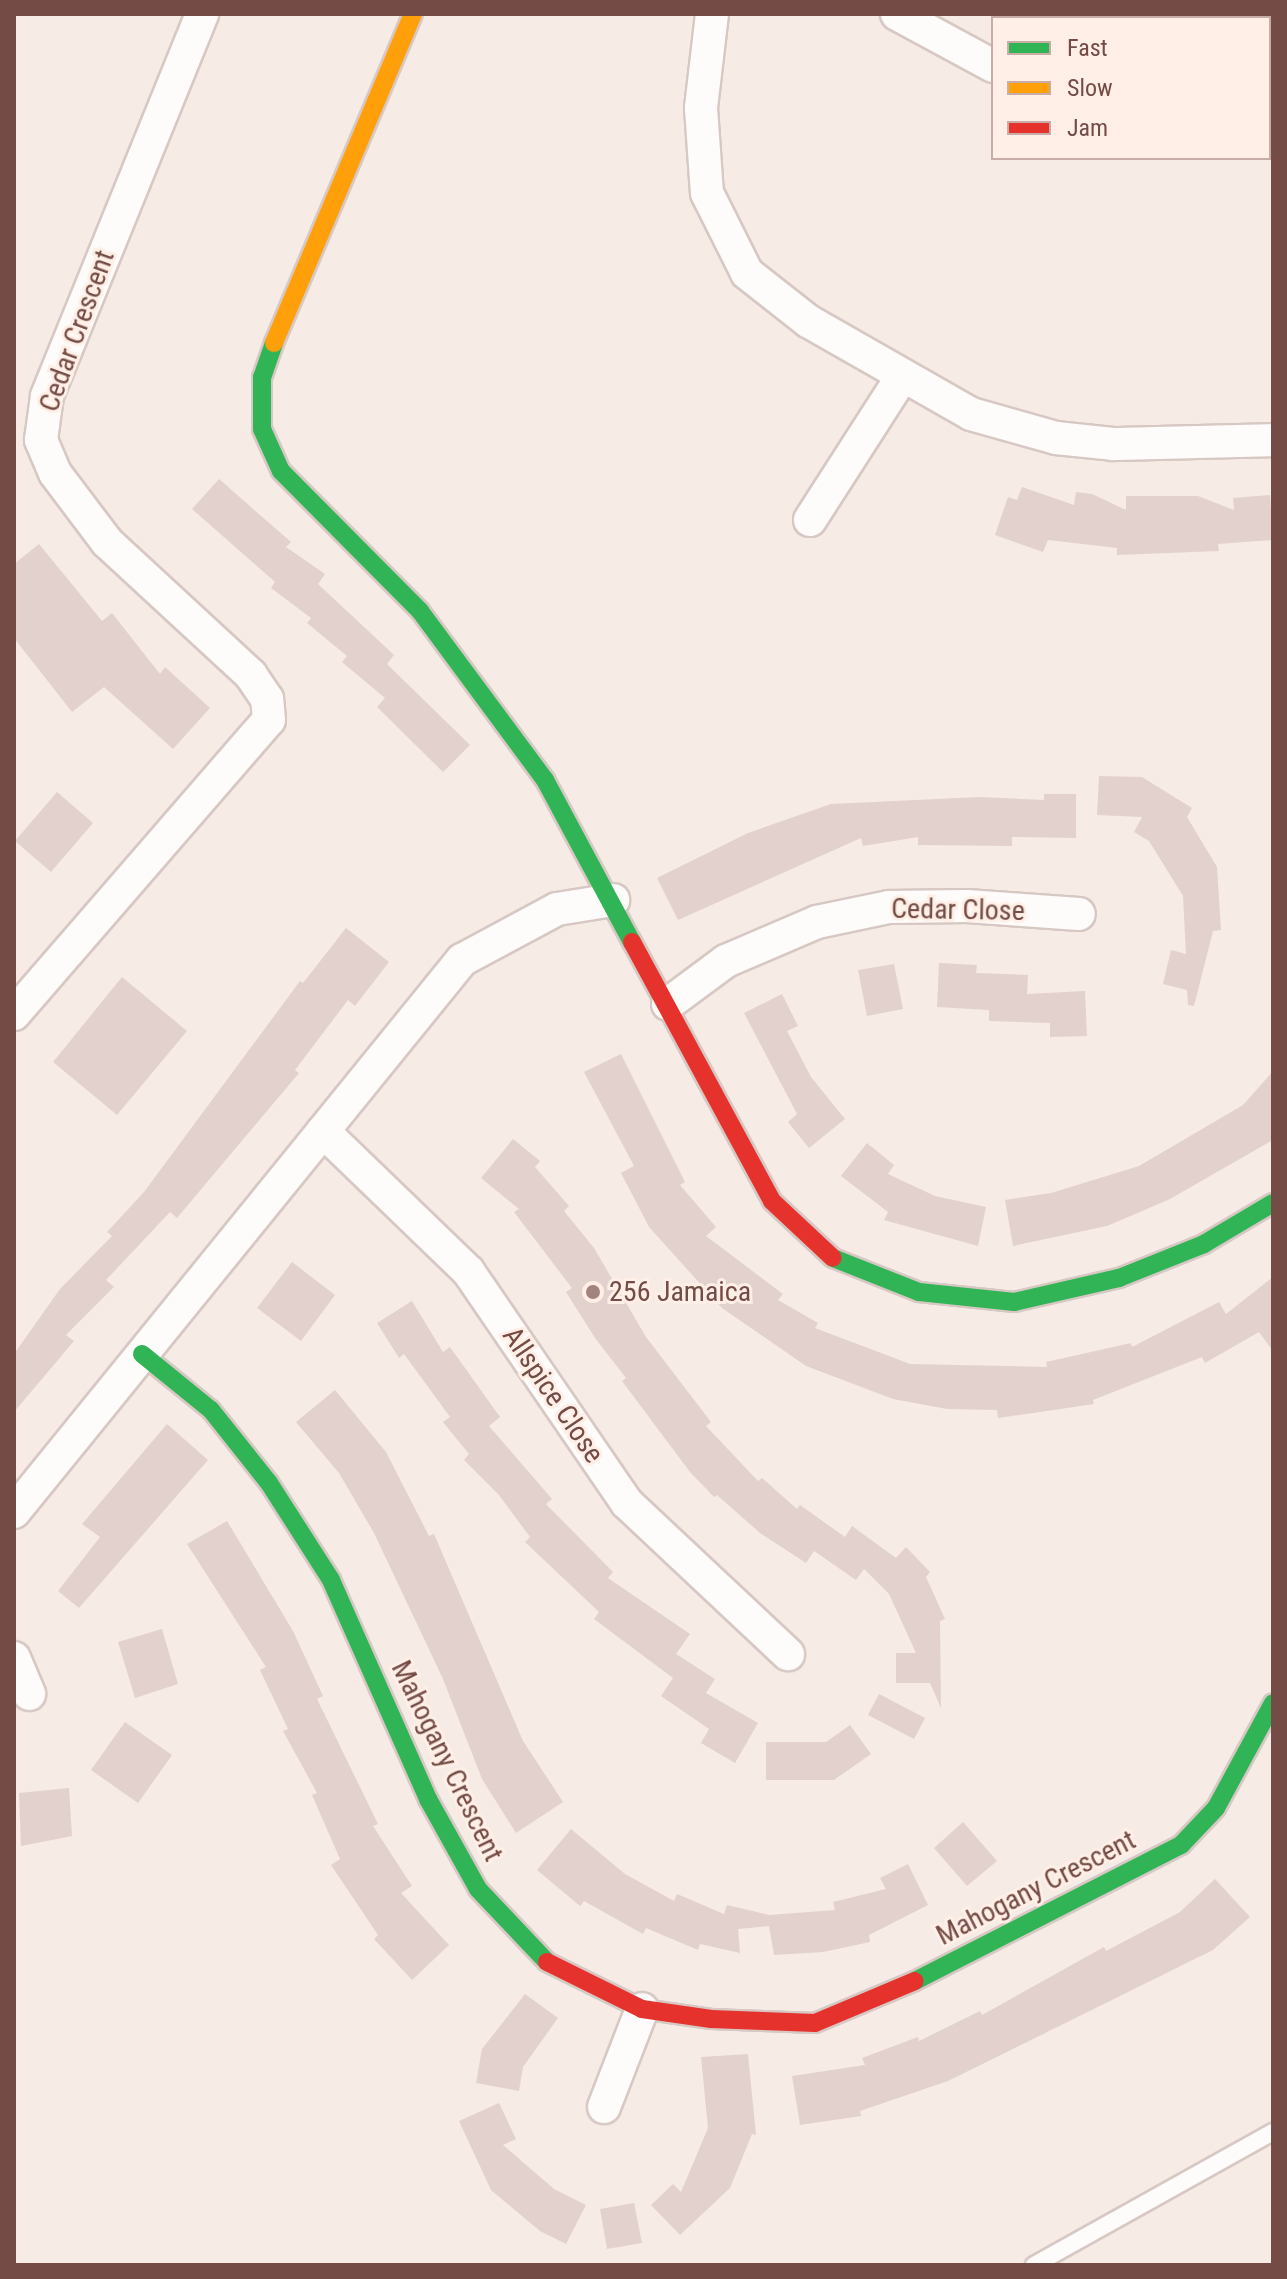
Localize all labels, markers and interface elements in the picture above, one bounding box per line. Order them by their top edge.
legend [991,16,1271,160]
text: Fast [1067,34,1108,62]
text: Slow [1067,74,1113,102]
text: Jam [1067,114,1108,142]
street label: Cedar Crescent [32,246,122,416]
street label: Cedar Close [891,892,1025,928]
place label: 256 Jamaica [609,1275,751,1309]
marker: 256 Jamaica [584,1283,602,1301]
street label: Allspice Close [495,1321,611,1469]
street label: Mahogany Crescent [384,1655,510,1867]
street label: Mahogany Crescent [931,1823,1141,1953]

